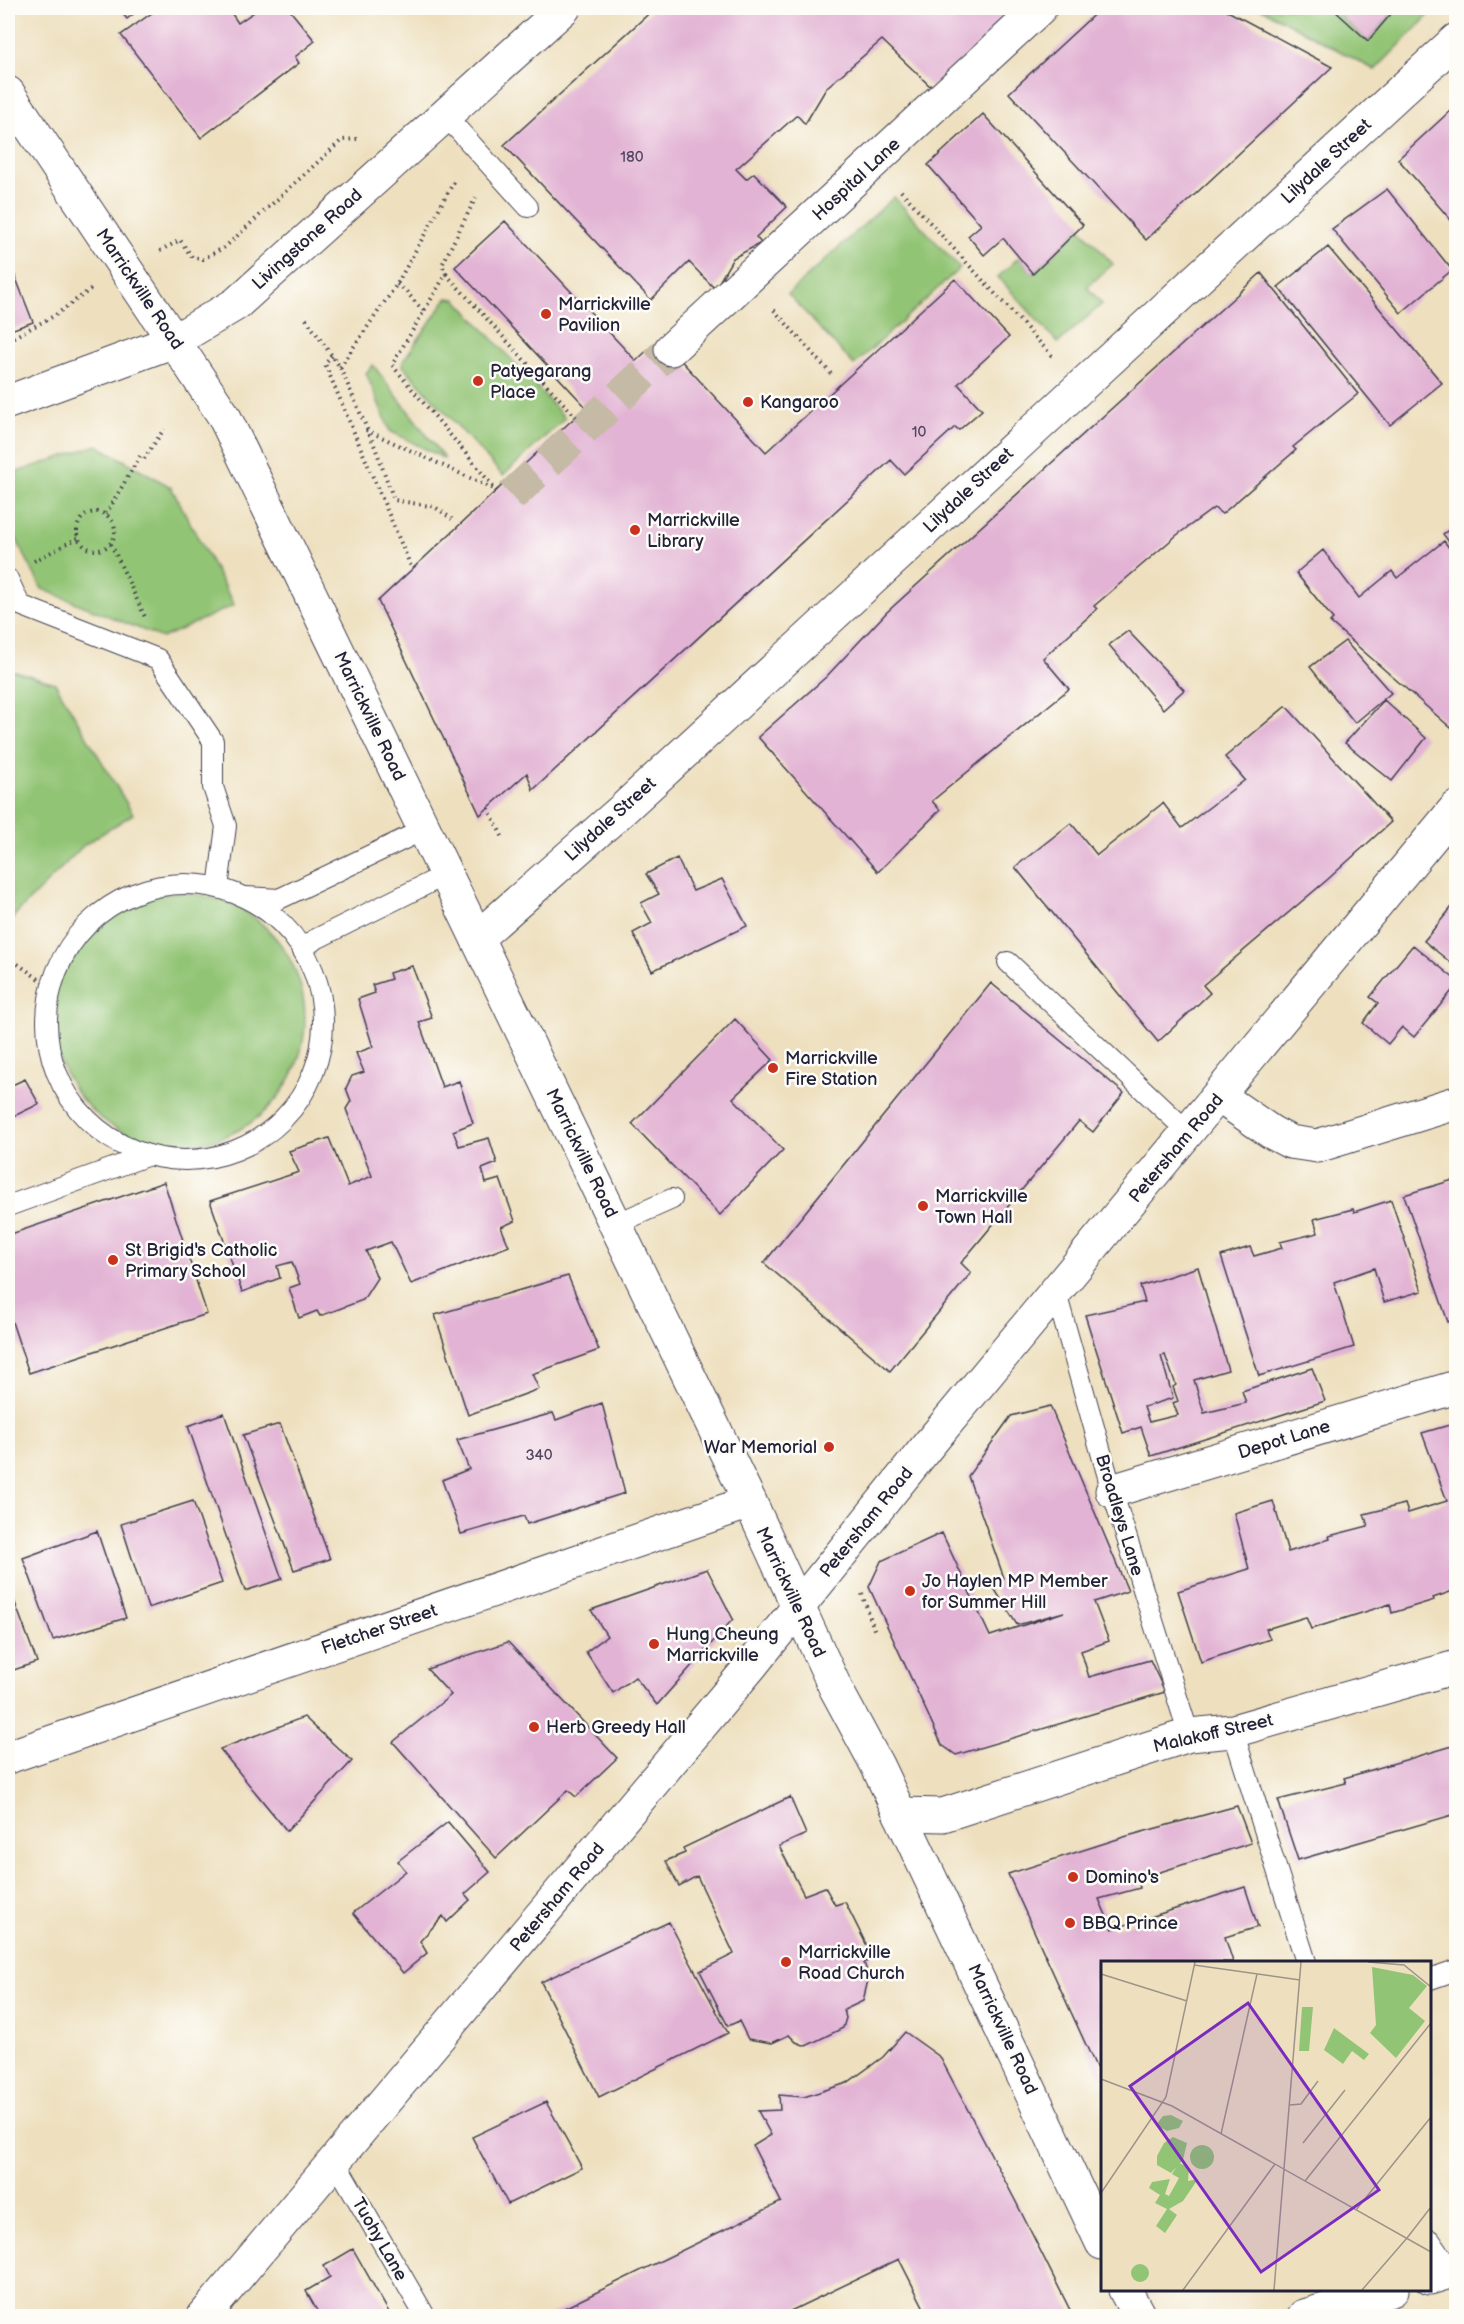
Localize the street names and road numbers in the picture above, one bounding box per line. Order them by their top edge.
street label: Lilydale Street [1277,114,1376,208]
street label: Hospital Lane [808,133,905,225]
street label: Livingstone Road [248,185,367,294]
street label: Marrickville Road [91,225,188,354]
street label: Lilydale Street [919,443,1018,537]
street label: Marrickville Road [329,648,410,784]
street label: Lilydale Street [560,773,661,866]
street label: Marrickville Road [541,1085,622,1221]
street label: Petersham Road [1125,1090,1228,1207]
street label: Depot Lane [1236,1415,1333,1463]
street label: Broadleys Lane [1091,1452,1148,1579]
street label: Petersham Road [816,1463,917,1582]
street label: Marrickville Road [751,1524,830,1661]
street label: Fletcher Street [319,1600,440,1659]
street label: Malakoff Street [1151,1709,1275,1757]
street label: Petersham Road [506,1839,609,1956]
street label: Marrickville Road [963,1961,1042,2098]
street label: Tuohy Lane [347,2194,412,2285]

